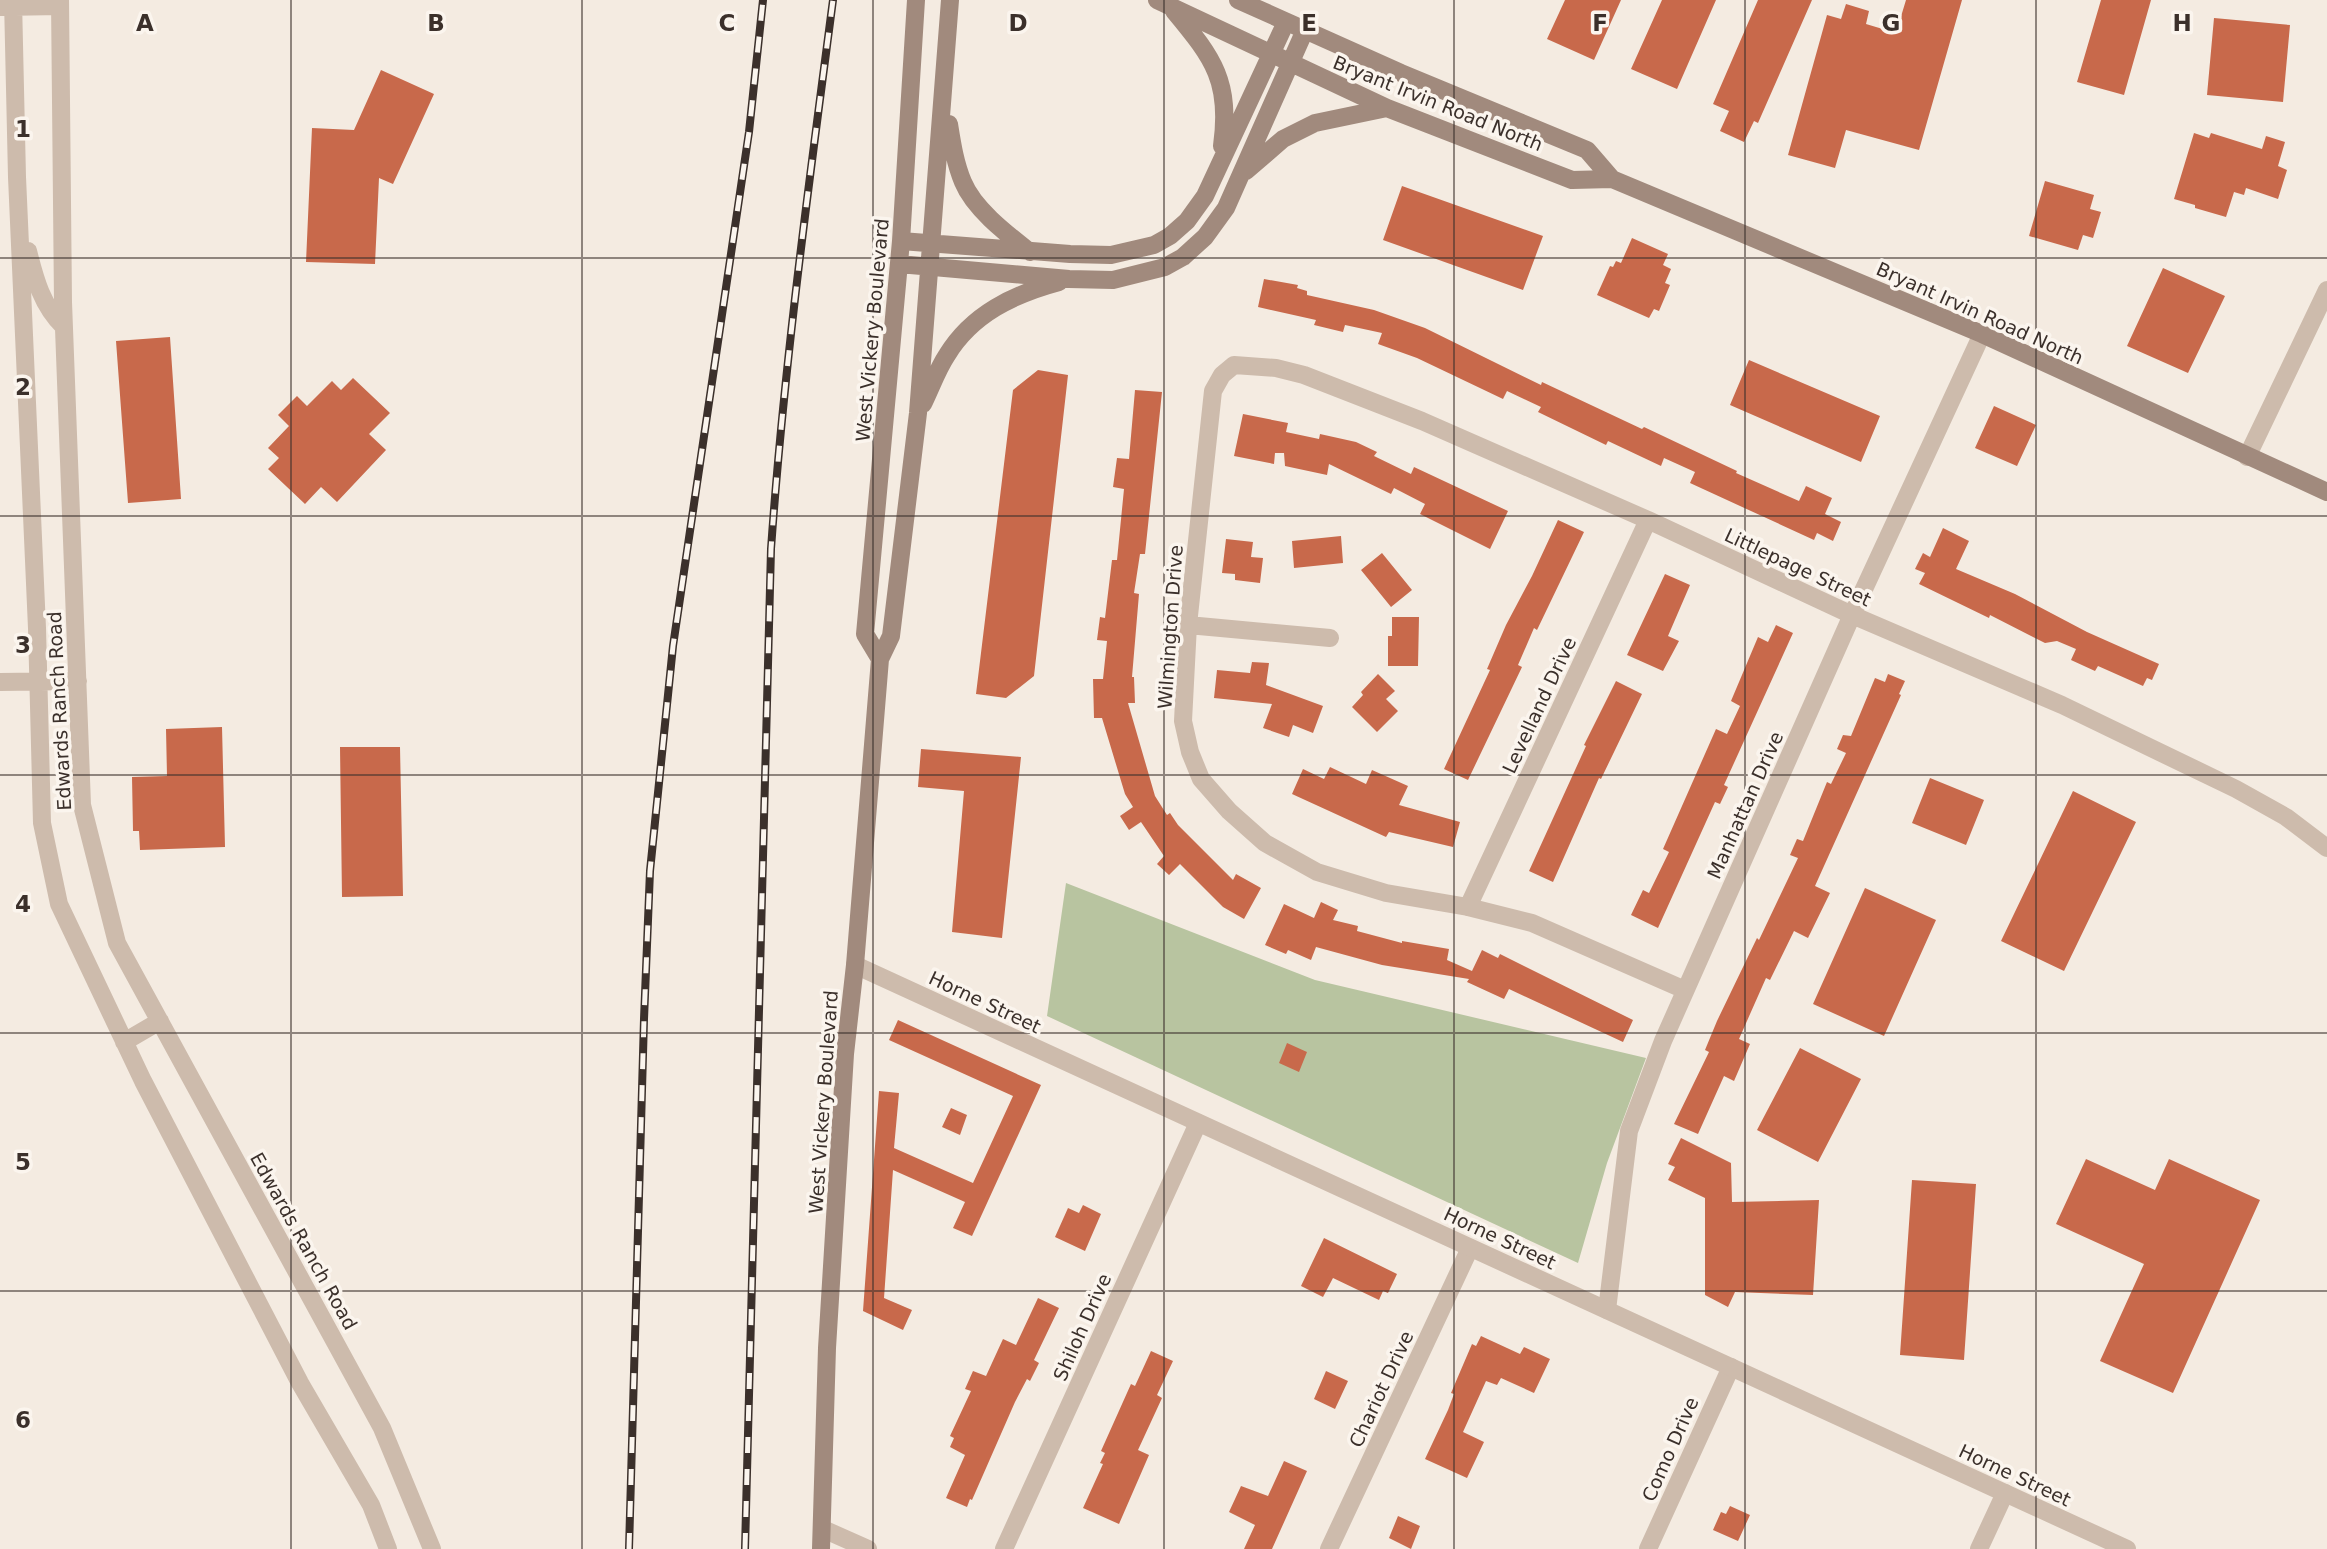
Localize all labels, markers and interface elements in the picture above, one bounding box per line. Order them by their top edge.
text: A [136,10,154,36]
text: B [427,10,445,36]
text: C [719,10,735,36]
text: D [1008,10,1028,36]
text: E [1301,10,1317,36]
text: F [1592,10,1608,36]
text: G [1882,10,1900,36]
text: H [2172,10,2192,36]
street label: Bryant Irvin Road North [1330,51,1546,155]
text: 1 [15,116,31,142]
street label: West Vickery Boulevard [851,217,893,443]
street label: Bryant Irvin Road North [1873,257,2087,369]
text: 2 [15,374,31,400]
street label: Littlepage Street [1721,523,1875,611]
street label: Wilmington Drive [1153,544,1187,710]
street label: Edwards Ranch Road [43,611,75,811]
text: 3 [15,632,31,658]
street label: Levelland Drive [1498,633,1580,777]
street label: Manhattan Drive [1703,728,1787,882]
text: 4 [15,891,31,917]
street label: Horne Street [926,966,1044,1038]
street label: West Vickery Boulevard [804,989,842,1215]
street label: Edwards Ranch Road [246,1148,362,1334]
text: 5 [15,1149,31,1175]
street label: Horne Street [1441,1202,1559,1274]
street label: Shiloh Drive [1049,1270,1115,1384]
street label: Chariot Drive [1344,1327,1418,1451]
street label: Como Drive [1637,1393,1703,1505]
text: 6 [15,1407,31,1433]
street label: Horne Street [1956,1439,2074,1511]

